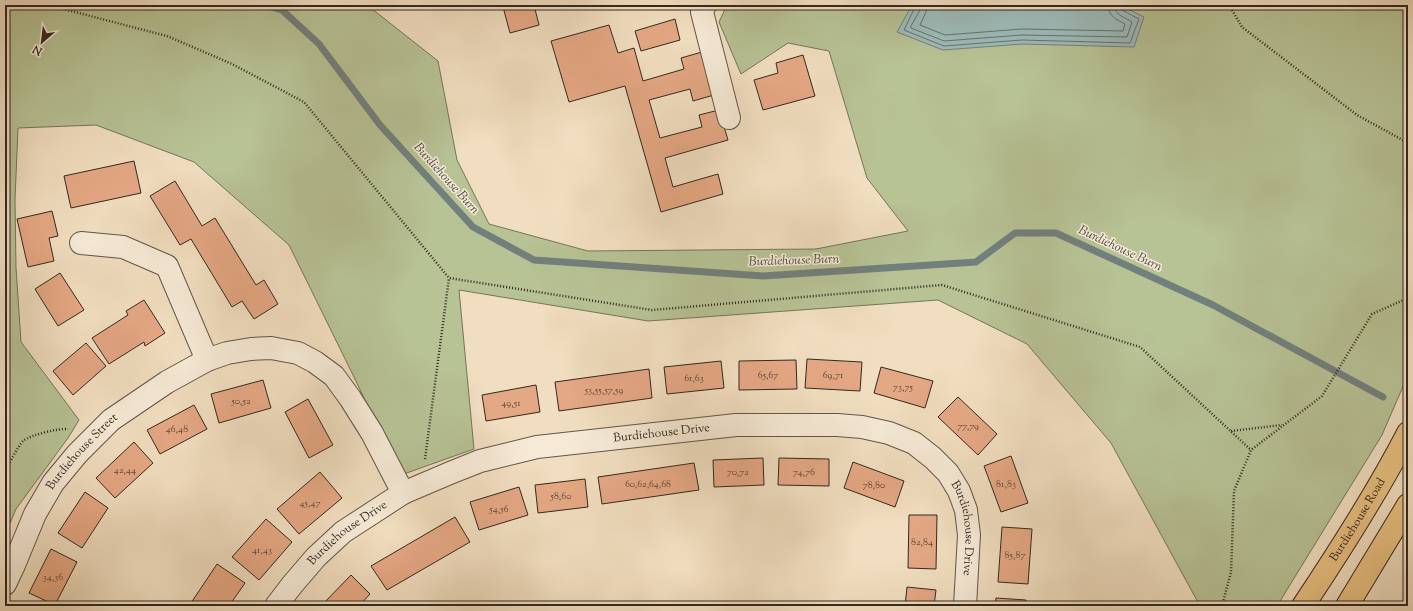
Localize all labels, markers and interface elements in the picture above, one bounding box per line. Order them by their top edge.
north arrow [22,22,62,62]
text: N [30,41,46,60]
water label: Burdiehouse Burn [409,139,483,219]
water label: Burdiehouse Burn [1075,222,1165,276]
water label: Burdiehouse Burn [748,250,840,272]
house number: 65,67 [758,368,778,383]
house number: 69,71 [823,368,844,383]
house number: 61,63 [684,371,704,386]
house number: 73,75 [893,380,914,395]
house number: 53,55,57,59 [584,383,623,398]
house number: 50,52 [230,394,251,409]
house number: 49,51 [501,396,521,411]
street label: Burdiehouse Street [42,409,122,493]
street label: Burdiehouse Drive [612,419,711,448]
house number: 77,79 [957,419,979,434]
house number: 46,48 [166,422,188,437]
house number: 42,44 [114,463,136,478]
house number: 70,72 [727,465,749,480]
house number: 74,76 [793,465,815,480]
street label: Burdiehouse Road [1325,475,1391,565]
house number: 60,62,64,68 [625,477,671,492]
street label: Burdiehouse Drive [946,477,978,577]
house number: 81,83 [996,477,1016,492]
house number: 78,80 [863,478,885,493]
house number: 58,60 [550,489,571,504]
house number: 45,47 [299,496,321,511]
street label: Burdiehouse Drive [303,496,391,569]
house number: 54,56 [488,502,509,517]
house number: 82,84 [911,535,933,550]
house number: 41,43 [252,543,272,558]
house number: 85,87 [1005,548,1025,563]
house number: 34,36 [43,570,63,585]

